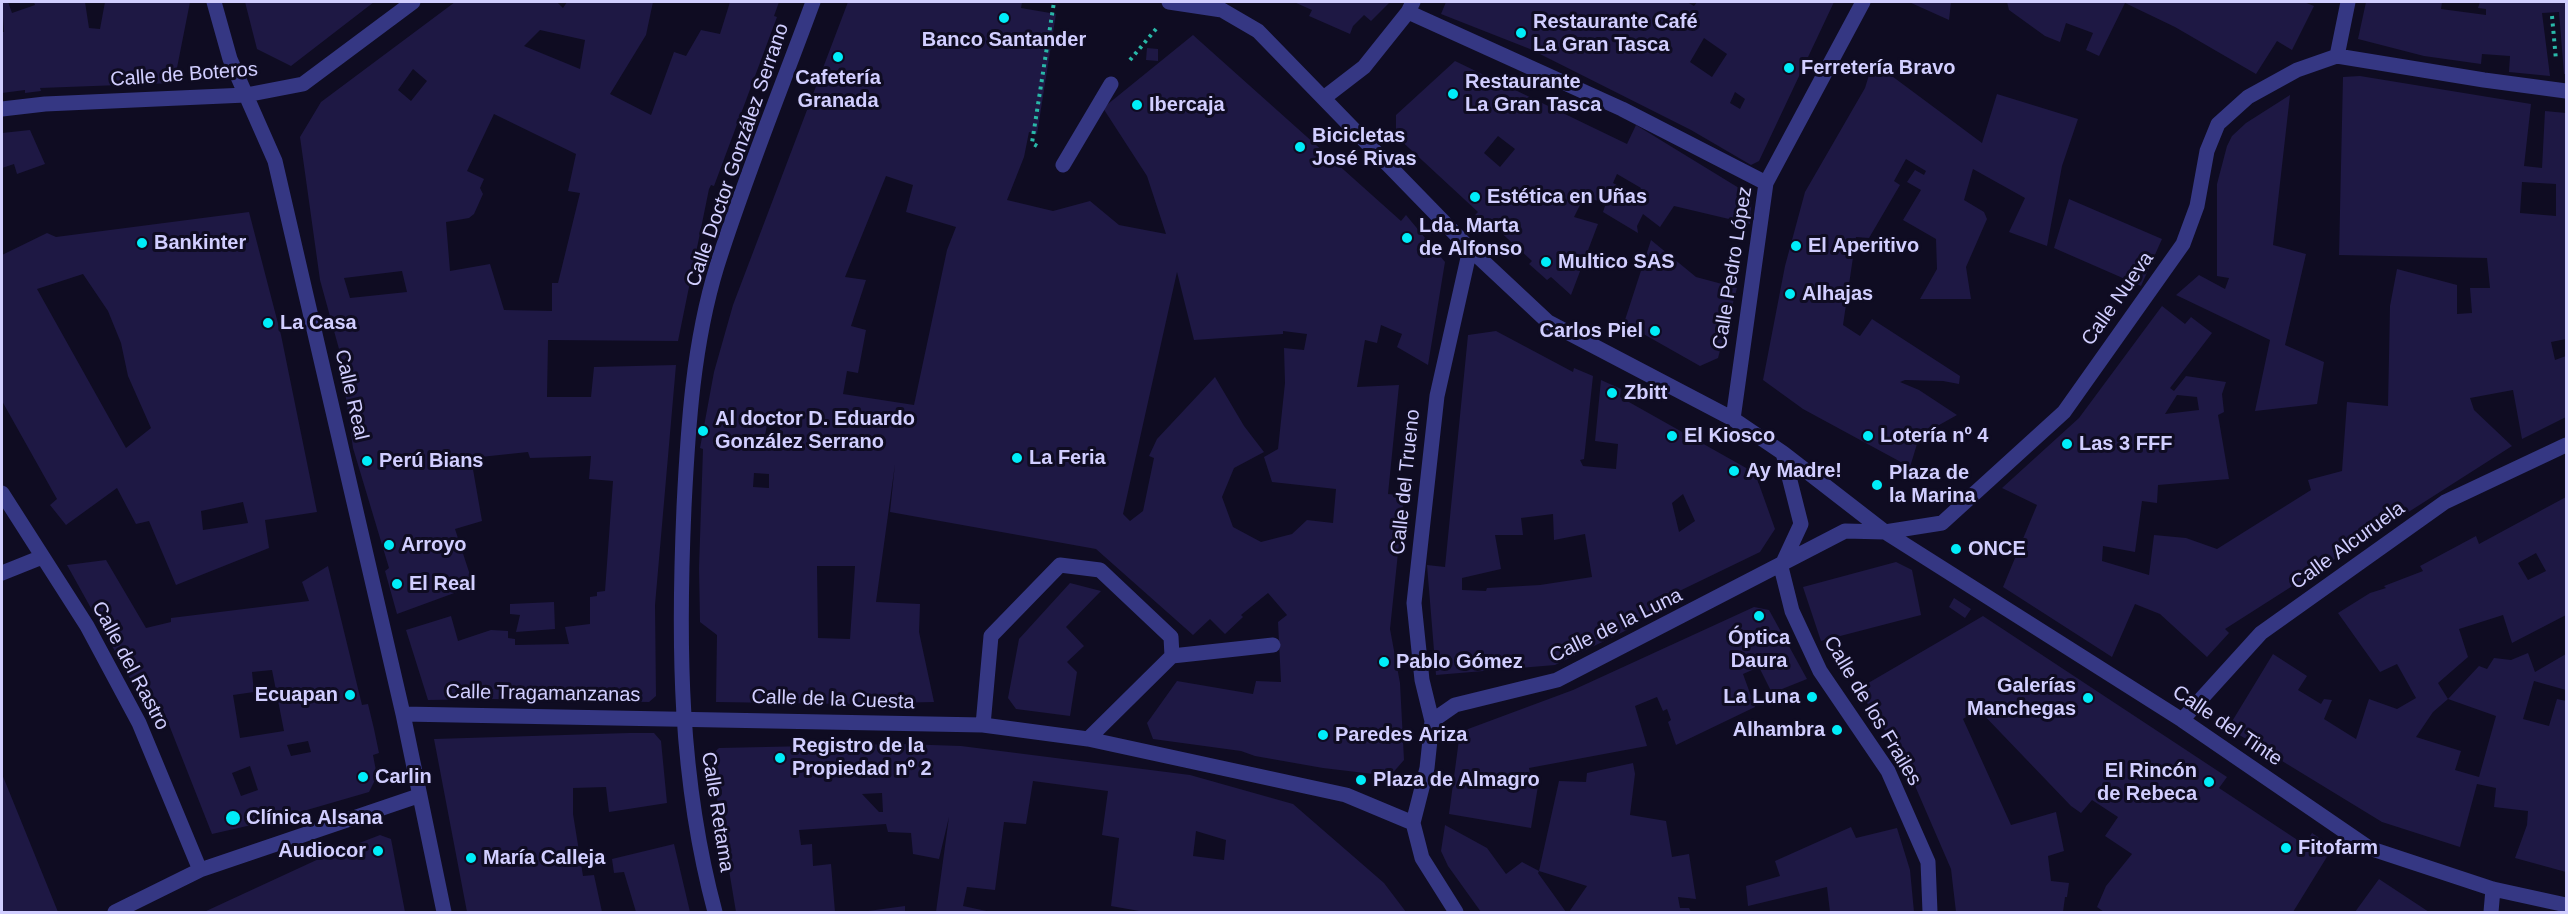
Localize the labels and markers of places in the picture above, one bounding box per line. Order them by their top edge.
place label: Restaurante Café La Gran Tasca [1533,10,1698,57]
marker: Banco Santander [997,11,1011,25]
marker: Restaurante Café La Gran Tasca [1514,26,1528,40]
place label: Banco Santander [922,28,1086,52]
marker: Cafetería Granada [831,50,845,64]
place label: Ferretería Bravo [1801,56,1956,80]
marker: Ferretería Bravo [1782,61,1796,75]
place label: Cafetería Granada [795,66,881,113]
place label: Restaurante La Gran Tasca [1465,70,1601,117]
marker: Restaurante La Gran Tasca [1446,87,1460,101]
place label: Ibercaja [1149,93,1225,117]
marker: Ibercaja [1130,98,1144,112]
place label: Bicicletas José Rivas [1312,124,1417,171]
marker: Bicicletas José Rivas [1293,140,1307,154]
place label: Estética en Uñas [1487,185,1647,209]
marker: Estética en Uñas [1468,190,1482,204]
place label: Lda. Marta de Alfonso [1419,214,1522,261]
place label: Bankinter [154,231,246,255]
marker: Lda. Marta de Alfonso [1400,231,1414,245]
place label: El Aperitivo [1808,234,1919,258]
marker: Bankinter [135,236,149,250]
marker: El Aperitivo [1789,239,1803,253]
place label: Multico SAS [1558,250,1675,274]
marker: Multico SAS [1539,255,1553,269]
place label: Alhajas [1802,282,1873,306]
marker: Alhajas [1783,287,1797,301]
place label: La Casa [280,311,357,335]
marker: La Casa [261,316,275,330]
place label: Carlos Piel [1540,319,1643,343]
marker: Carlos Piel [1648,324,1662,338]
place label: Zbitt [1624,381,1667,405]
marker: Zbitt [1605,386,1619,400]
place label: Al doctor D. Eduardo González Serrano [715,407,915,454]
marker: Al doctor D. Eduardo González Serrano [696,424,710,438]
place label: El Kiosco [1684,424,1775,448]
place label: Lotería nº 4 [1880,424,1988,448]
marker: El Kiosco [1665,429,1679,443]
marker: Lotería nº 4 [1861,429,1875,443]
place label: Las 3 FFF [2079,432,2172,456]
marker: Las 3 FFF [2060,437,2074,451]
place label: La Feria [1029,446,1106,470]
place label: Perú Bians [379,449,483,473]
marker: La Feria [1010,451,1024,465]
marker: Perú Bians [360,454,374,468]
place label: Ay Madre! [1746,459,1842,483]
place label: Plaza de la Marina [1889,461,1976,508]
marker: Ay Madre! [1727,464,1741,478]
marker: Plaza de la Marina [1870,478,1884,492]
place label: Arroyo [401,533,467,557]
place label: ONCE [1968,537,2026,561]
marker: Arroyo [382,538,396,552]
marker: ONCE [1949,542,1963,556]
place label: El Real [409,572,476,596]
marker: El Real [390,577,404,591]
marker: Óptica Daura [1752,609,1766,623]
place label: Óptica Daura [1728,626,1790,673]
place label: Pablo Gómez [1396,650,1523,674]
marker: Pablo Gómez [1377,655,1391,669]
place label: Galerías Manchegas [1967,674,2076,721]
place label: Ecuapan [255,683,338,707]
place label: La Luna [1723,685,1800,709]
marker: Ecuapan [343,688,357,702]
marker: La Luna [1805,690,1819,704]
marker: Galerías Manchegas [2081,691,2095,705]
place label: Alhambra [1733,718,1825,742]
place label: Paredes Ariza [1335,723,1467,747]
marker: Alhambra [1830,723,1844,737]
marker: Paredes Ariza [1316,728,1330,742]
place label: Registro de la Propiedad nº 2 [792,734,932,781]
marker: Registro de la Propiedad nº 2 [773,751,787,765]
place label: El Rincón de Rebeca [2097,759,2197,806]
place label: Carlin [375,765,432,789]
place label: Plaza de Almagro [1373,768,1540,792]
marker: Carlin [356,770,370,784]
marker: Plaza de Almagro [1354,773,1368,787]
marker: El Rincón de Rebeca [2202,775,2216,789]
place label: Clínica Alsana [246,806,383,830]
marker: Clínica Alsana [224,809,242,827]
place label: Fitofarm [2298,836,2378,860]
place label: Audiocor [278,839,366,863]
marker: Fitofarm [2279,841,2293,855]
marker: Audiocor [371,844,385,858]
place label: María Calleja [483,846,605,870]
marker: María Calleja [464,851,478,865]

